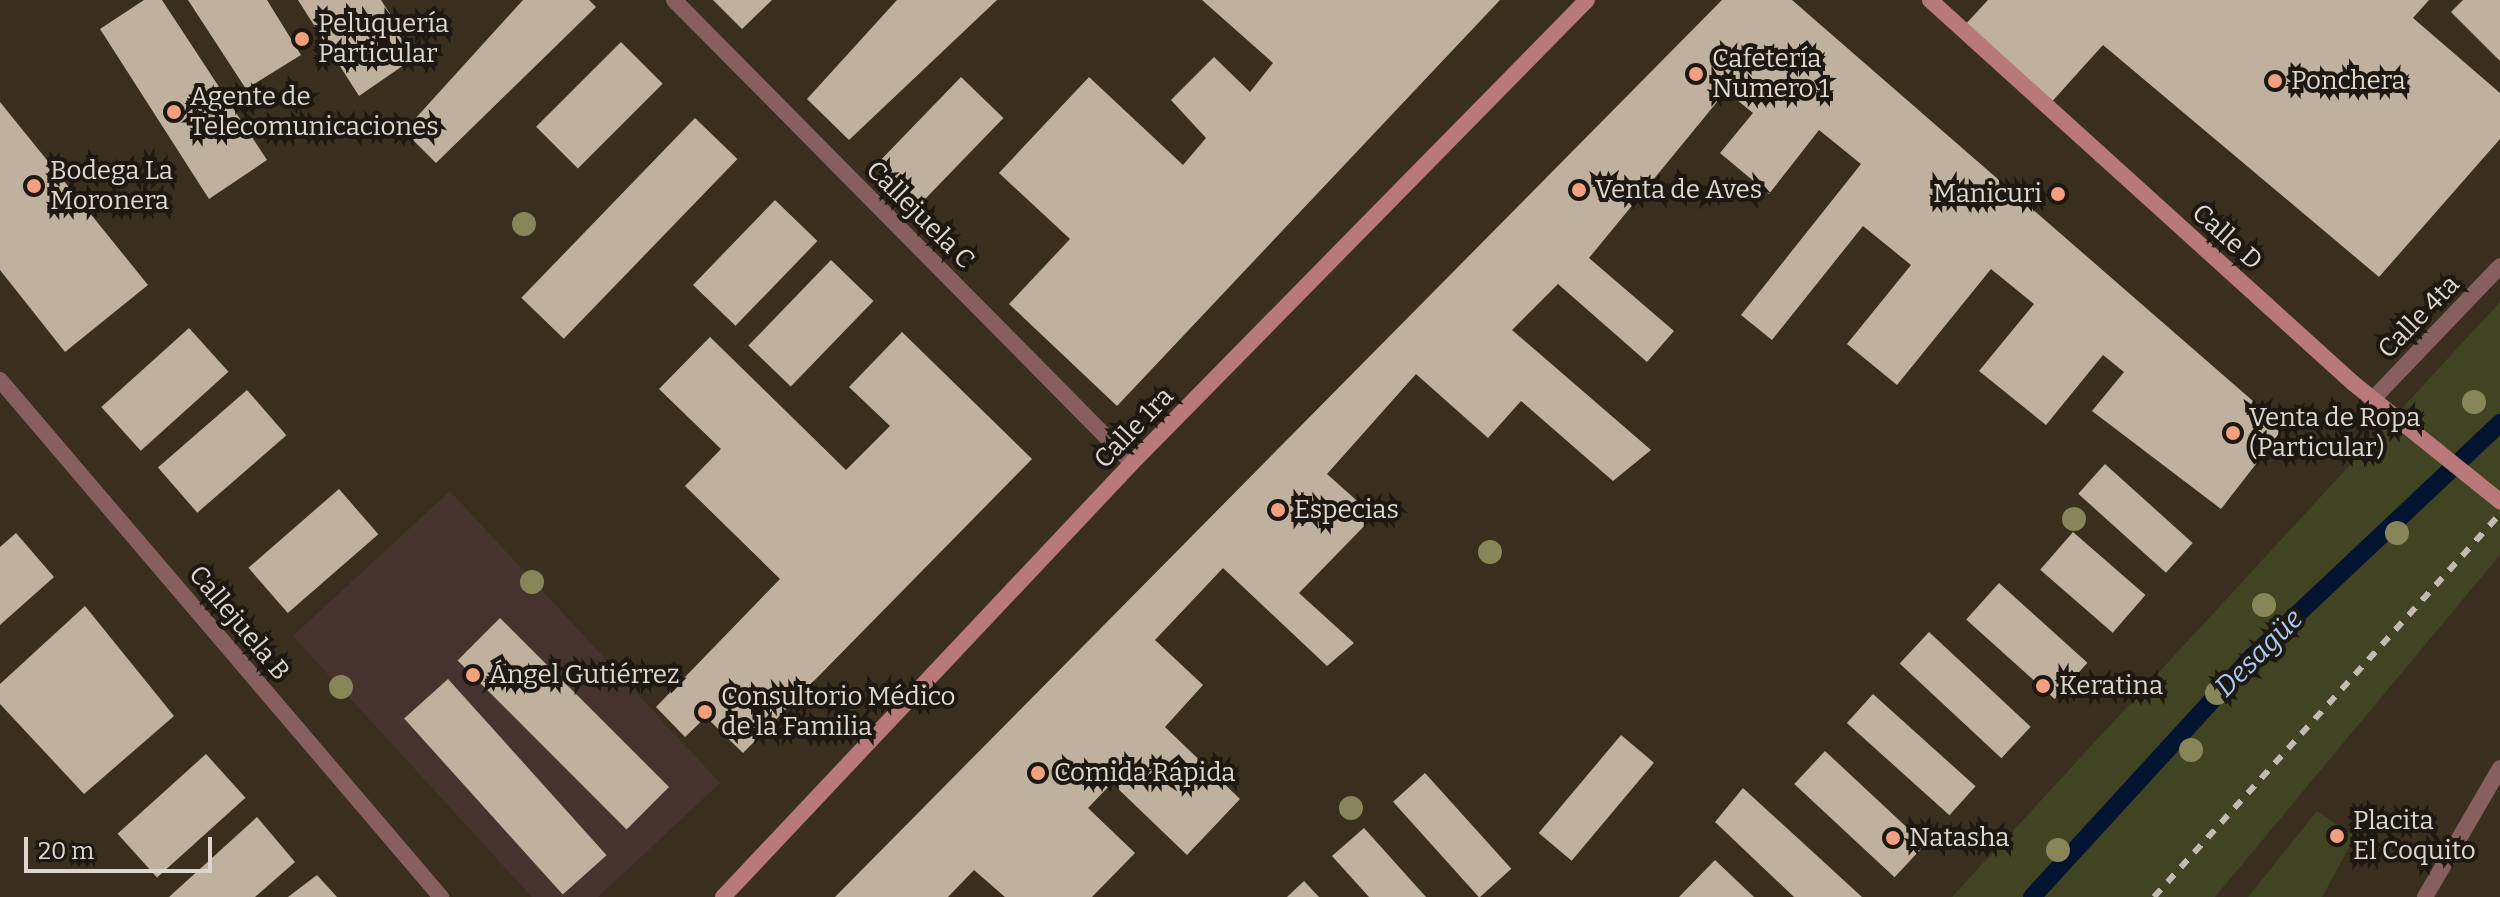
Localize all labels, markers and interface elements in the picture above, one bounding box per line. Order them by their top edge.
place label: Peluquería Particular [318,8,449,70]
marker: Peluquería Particular [293,30,311,48]
place label: Cafetería Numero 1 [1712,43,1829,104]
marker: Cafetería Numero 1 [1687,65,1705,83]
place label: Ponchera [2291,65,2406,97]
marker: Ponchera [2266,72,2284,90]
place label: Agente de Telecomunicaciones [190,81,439,142]
marker: Agente de Telecomunicaciones [165,103,183,121]
street label: Callejuela C [859,154,981,276]
place label: Bodega La Moronera [50,155,173,216]
place label: Venta de Aves [1595,174,1762,206]
marker: Bodega La Moronera [25,177,43,195]
place label: Manicuri [1933,178,2042,210]
marker: Venta de Aves [1570,181,1588,199]
marker: Manicuri [2049,185,2067,203]
street label: Calle D [2186,197,2268,277]
street label: Calle 4ta [2372,269,2466,365]
street label: Calle 1ra [1088,381,1180,475]
place label: Venta de Ropa (Particular) [2249,402,2420,464]
marker: Venta de Ropa (Particular) [2224,424,2242,442]
place label: Especias [1294,494,1399,526]
marker: Especias [1269,501,1287,519]
street label: Callejuela B [182,559,296,687]
water label: Desagüe [2208,602,2310,704]
place label: Ángel Gutiérrez [489,659,680,691]
marker: Ángel Gutiérrez [464,666,482,684]
place label: Keratina [2059,670,2163,702]
marker: Keratina [2034,677,2052,695]
place label: Consultorio Médico de la Familia [721,681,956,742]
marker: Consultorio Médico de la Familia [696,703,714,721]
place label: Comida Rápida [1054,757,1236,789]
marker: Comida Rápida [1029,764,1047,782]
place label: Placita El Coquito [2353,805,2476,866]
scale bar [28,821,216,871]
place label: Natasha [1909,822,2010,854]
marker: Placita El Coquito [2328,827,2346,845]
marker: Natasha [1884,829,1902,847]
text: 20 m [38,837,94,865]

